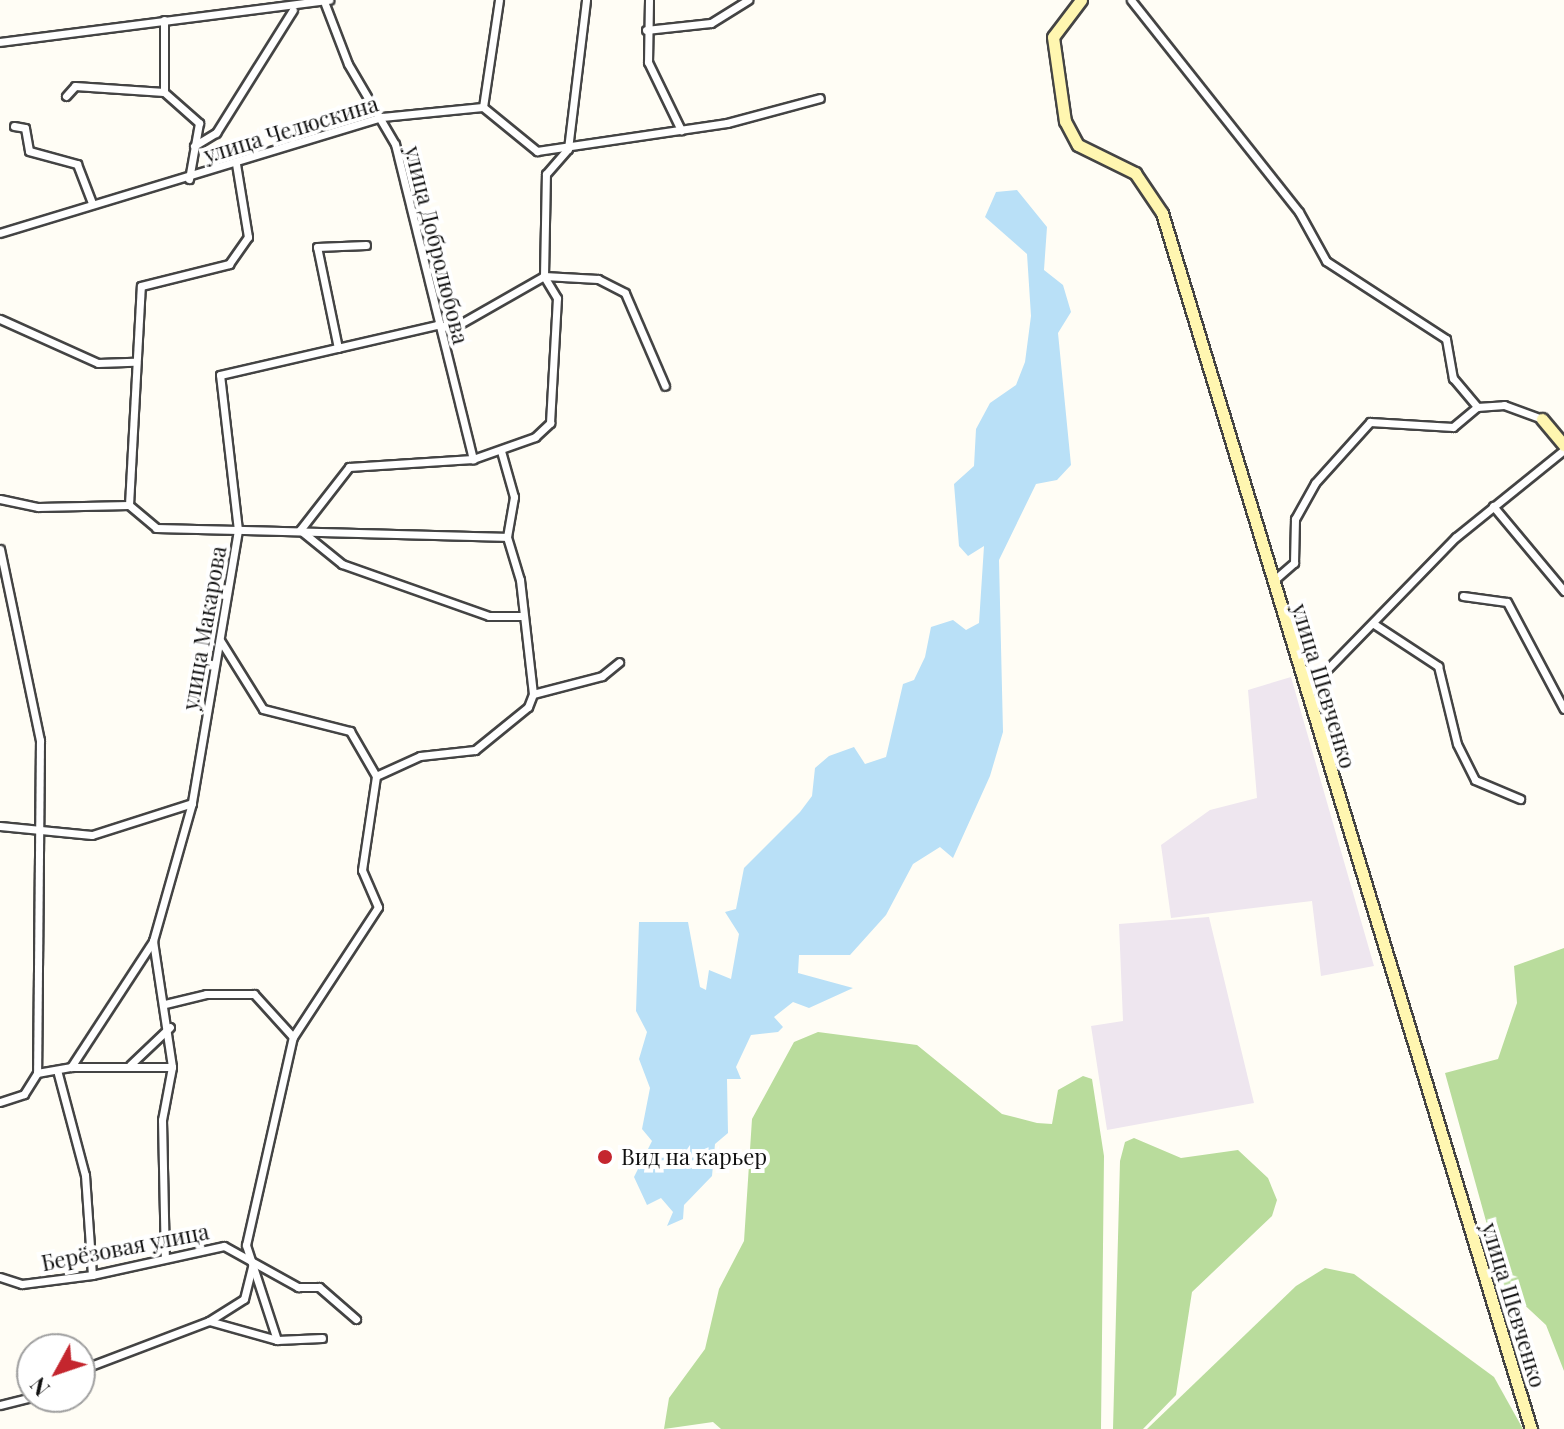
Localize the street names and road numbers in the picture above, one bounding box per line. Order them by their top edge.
street label: улица Челюскина [201,90,381,168]
street label: улица Добролюбова [400,143,474,347]
street label: улица Макарова [177,544,231,712]
street label: улица Шевченко [1286,600,1362,772]
street label: Берёзовая улица [39,1218,211,1276]
street label: улица Шевченко [1476,1219,1552,1391]

